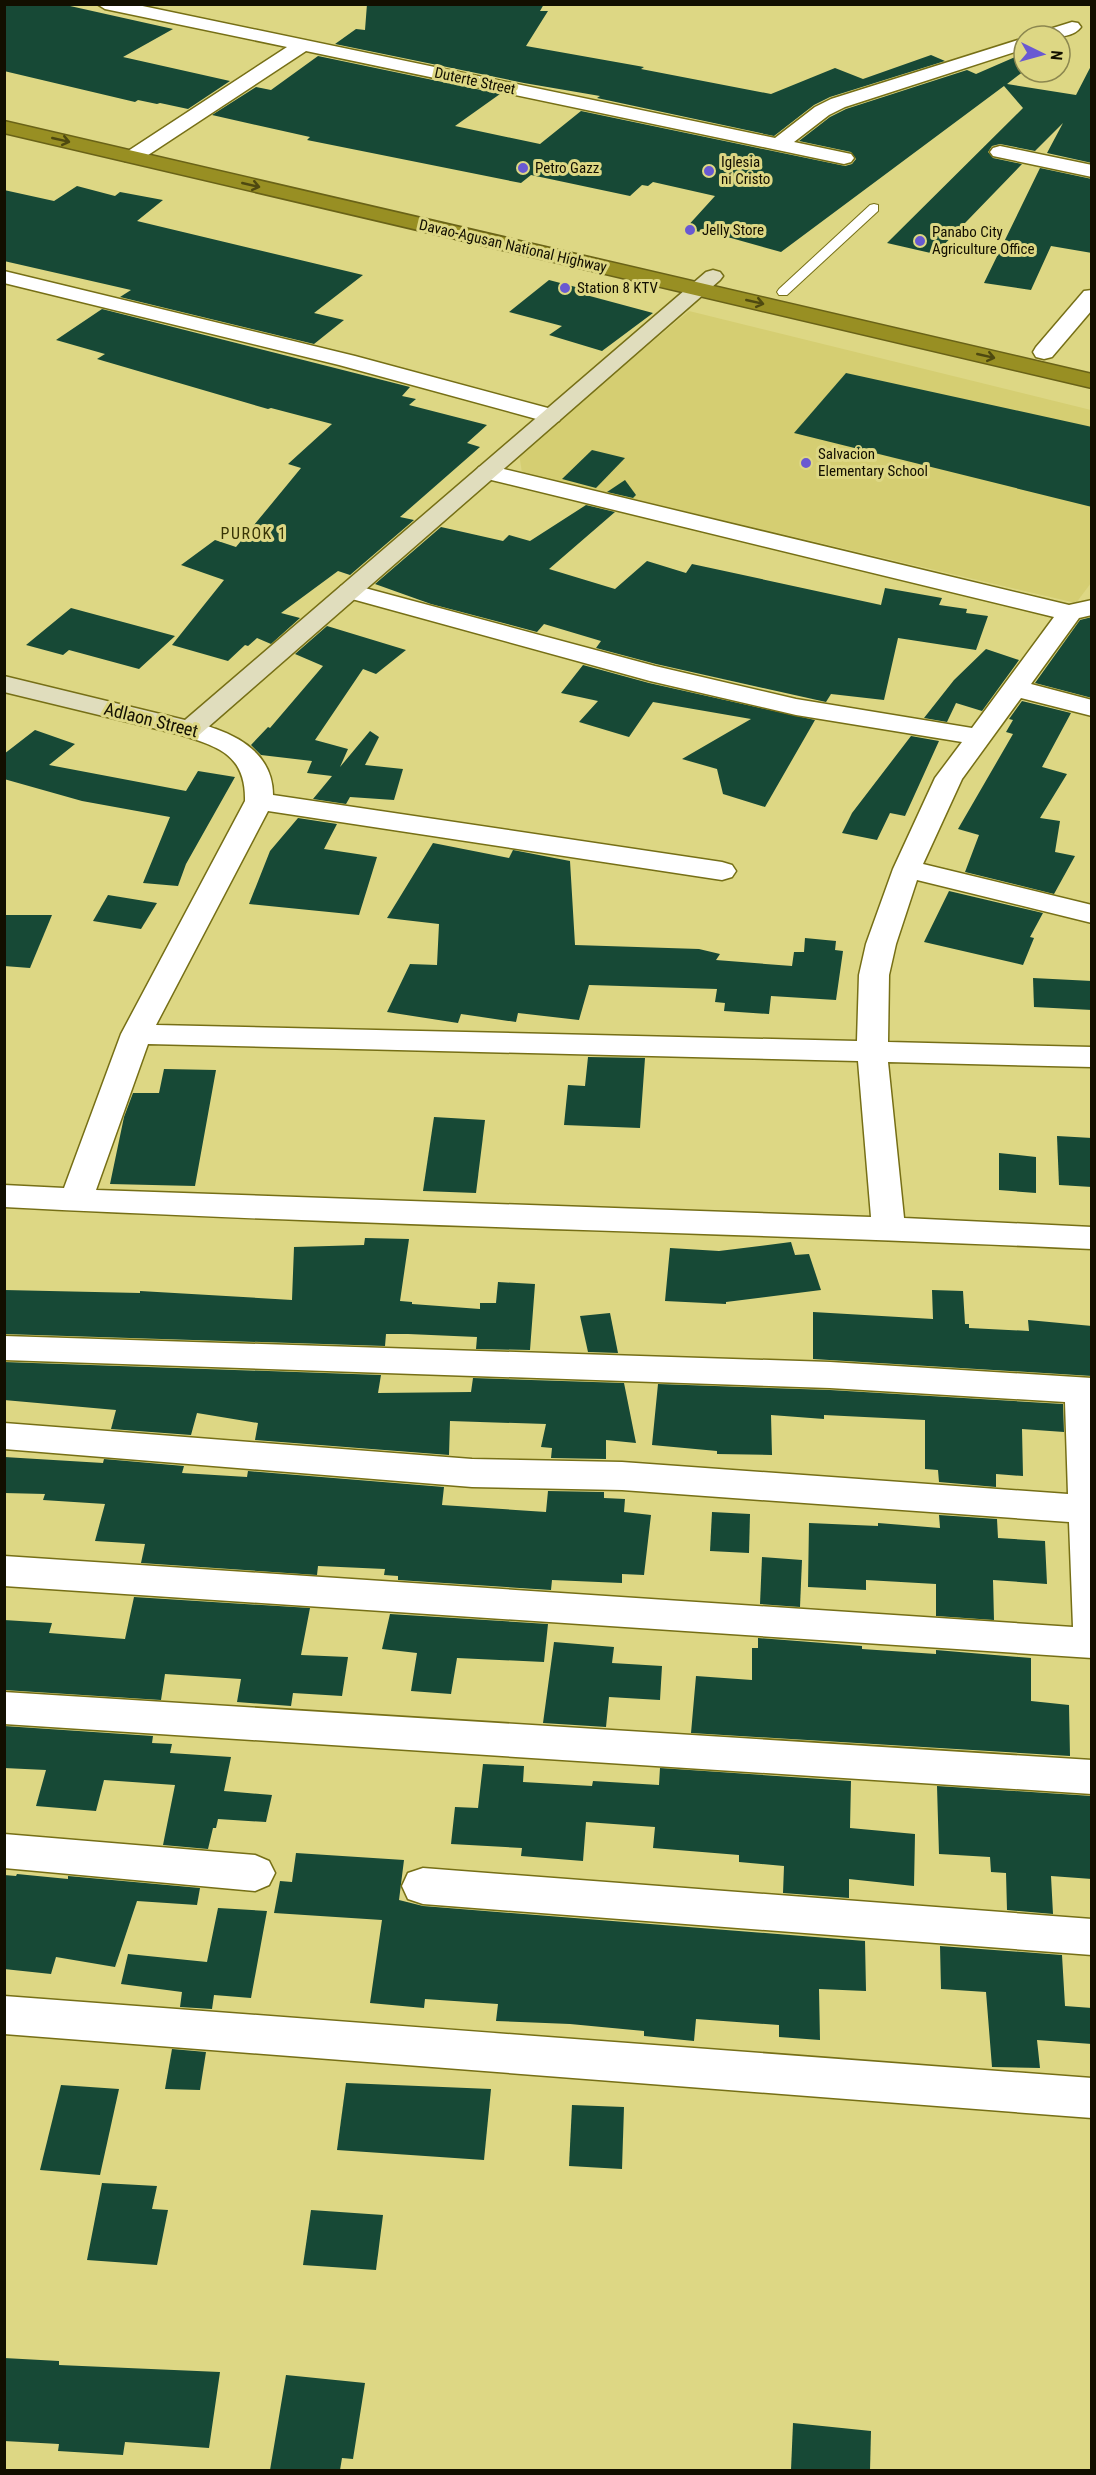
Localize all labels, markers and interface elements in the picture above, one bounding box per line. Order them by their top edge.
north arrow [1012,24,1072,84]
text: N [1047,50,1066,61]
street label: Duterte Street [433,64,517,98]
one-way arrow [52,135,71,147]
place label: Iglesia ni Cristo [721,153,770,188]
place label: Petro Gazz [535,159,599,177]
marker: Petro Gazz [516,161,530,175]
marker: Iglesia ni Cristo [702,164,716,178]
one-way arrow [242,179,261,191]
street label: Davao-Agusan National Highway [417,216,609,276]
place label: Jelly Store [702,221,764,239]
marker: Jelly Store [683,223,697,237]
place label: Panabo City Agriculture Office [932,223,1034,258]
marker: Panabo City Agriculture Office [913,234,927,248]
place label: Station 8 KTV [577,279,658,297]
marker: Station 8 KTV [558,281,572,295]
one-way arrow [746,297,765,309]
one-way arrow [976,351,996,362]
place label: Salvacion Elementary School [818,445,928,480]
marker: Salvacion Elementary School [799,456,813,470]
district label: PUROK 1 [221,524,287,543]
street label: Adlaon Street [102,698,200,741]

